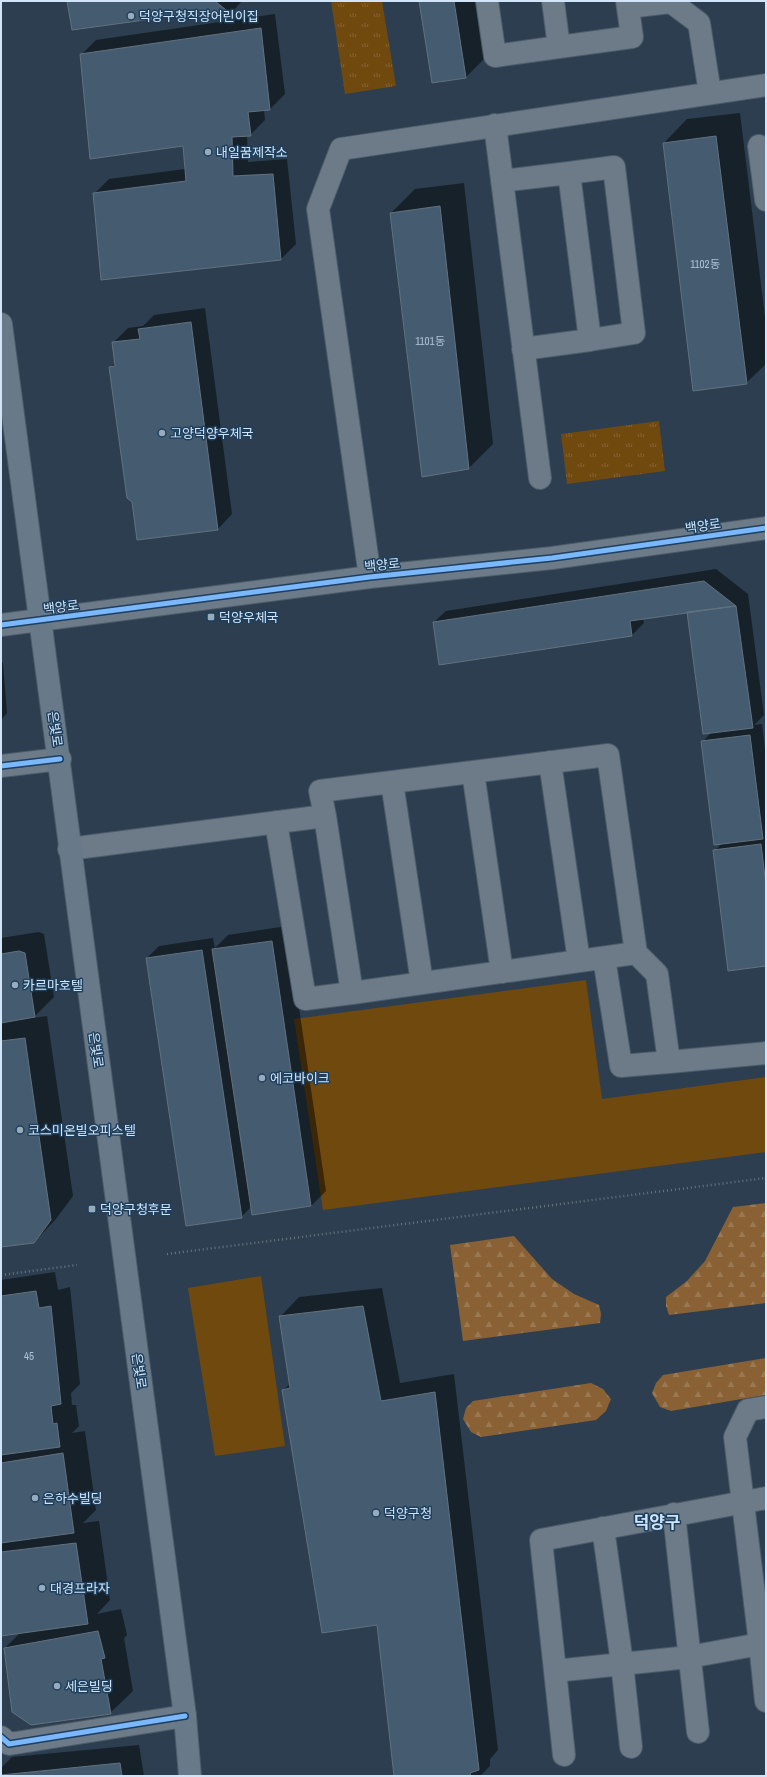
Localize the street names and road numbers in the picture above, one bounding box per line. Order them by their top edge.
street label: 백양로 [684,515,722,537]
street label: 백양로 [363,555,401,575]
street label: 백양로 [42,596,80,618]
street label: 은빛로 [44,710,66,748]
street label: 은빛로 [85,1031,107,1069]
street label: 은빛로 [128,1352,150,1390]

